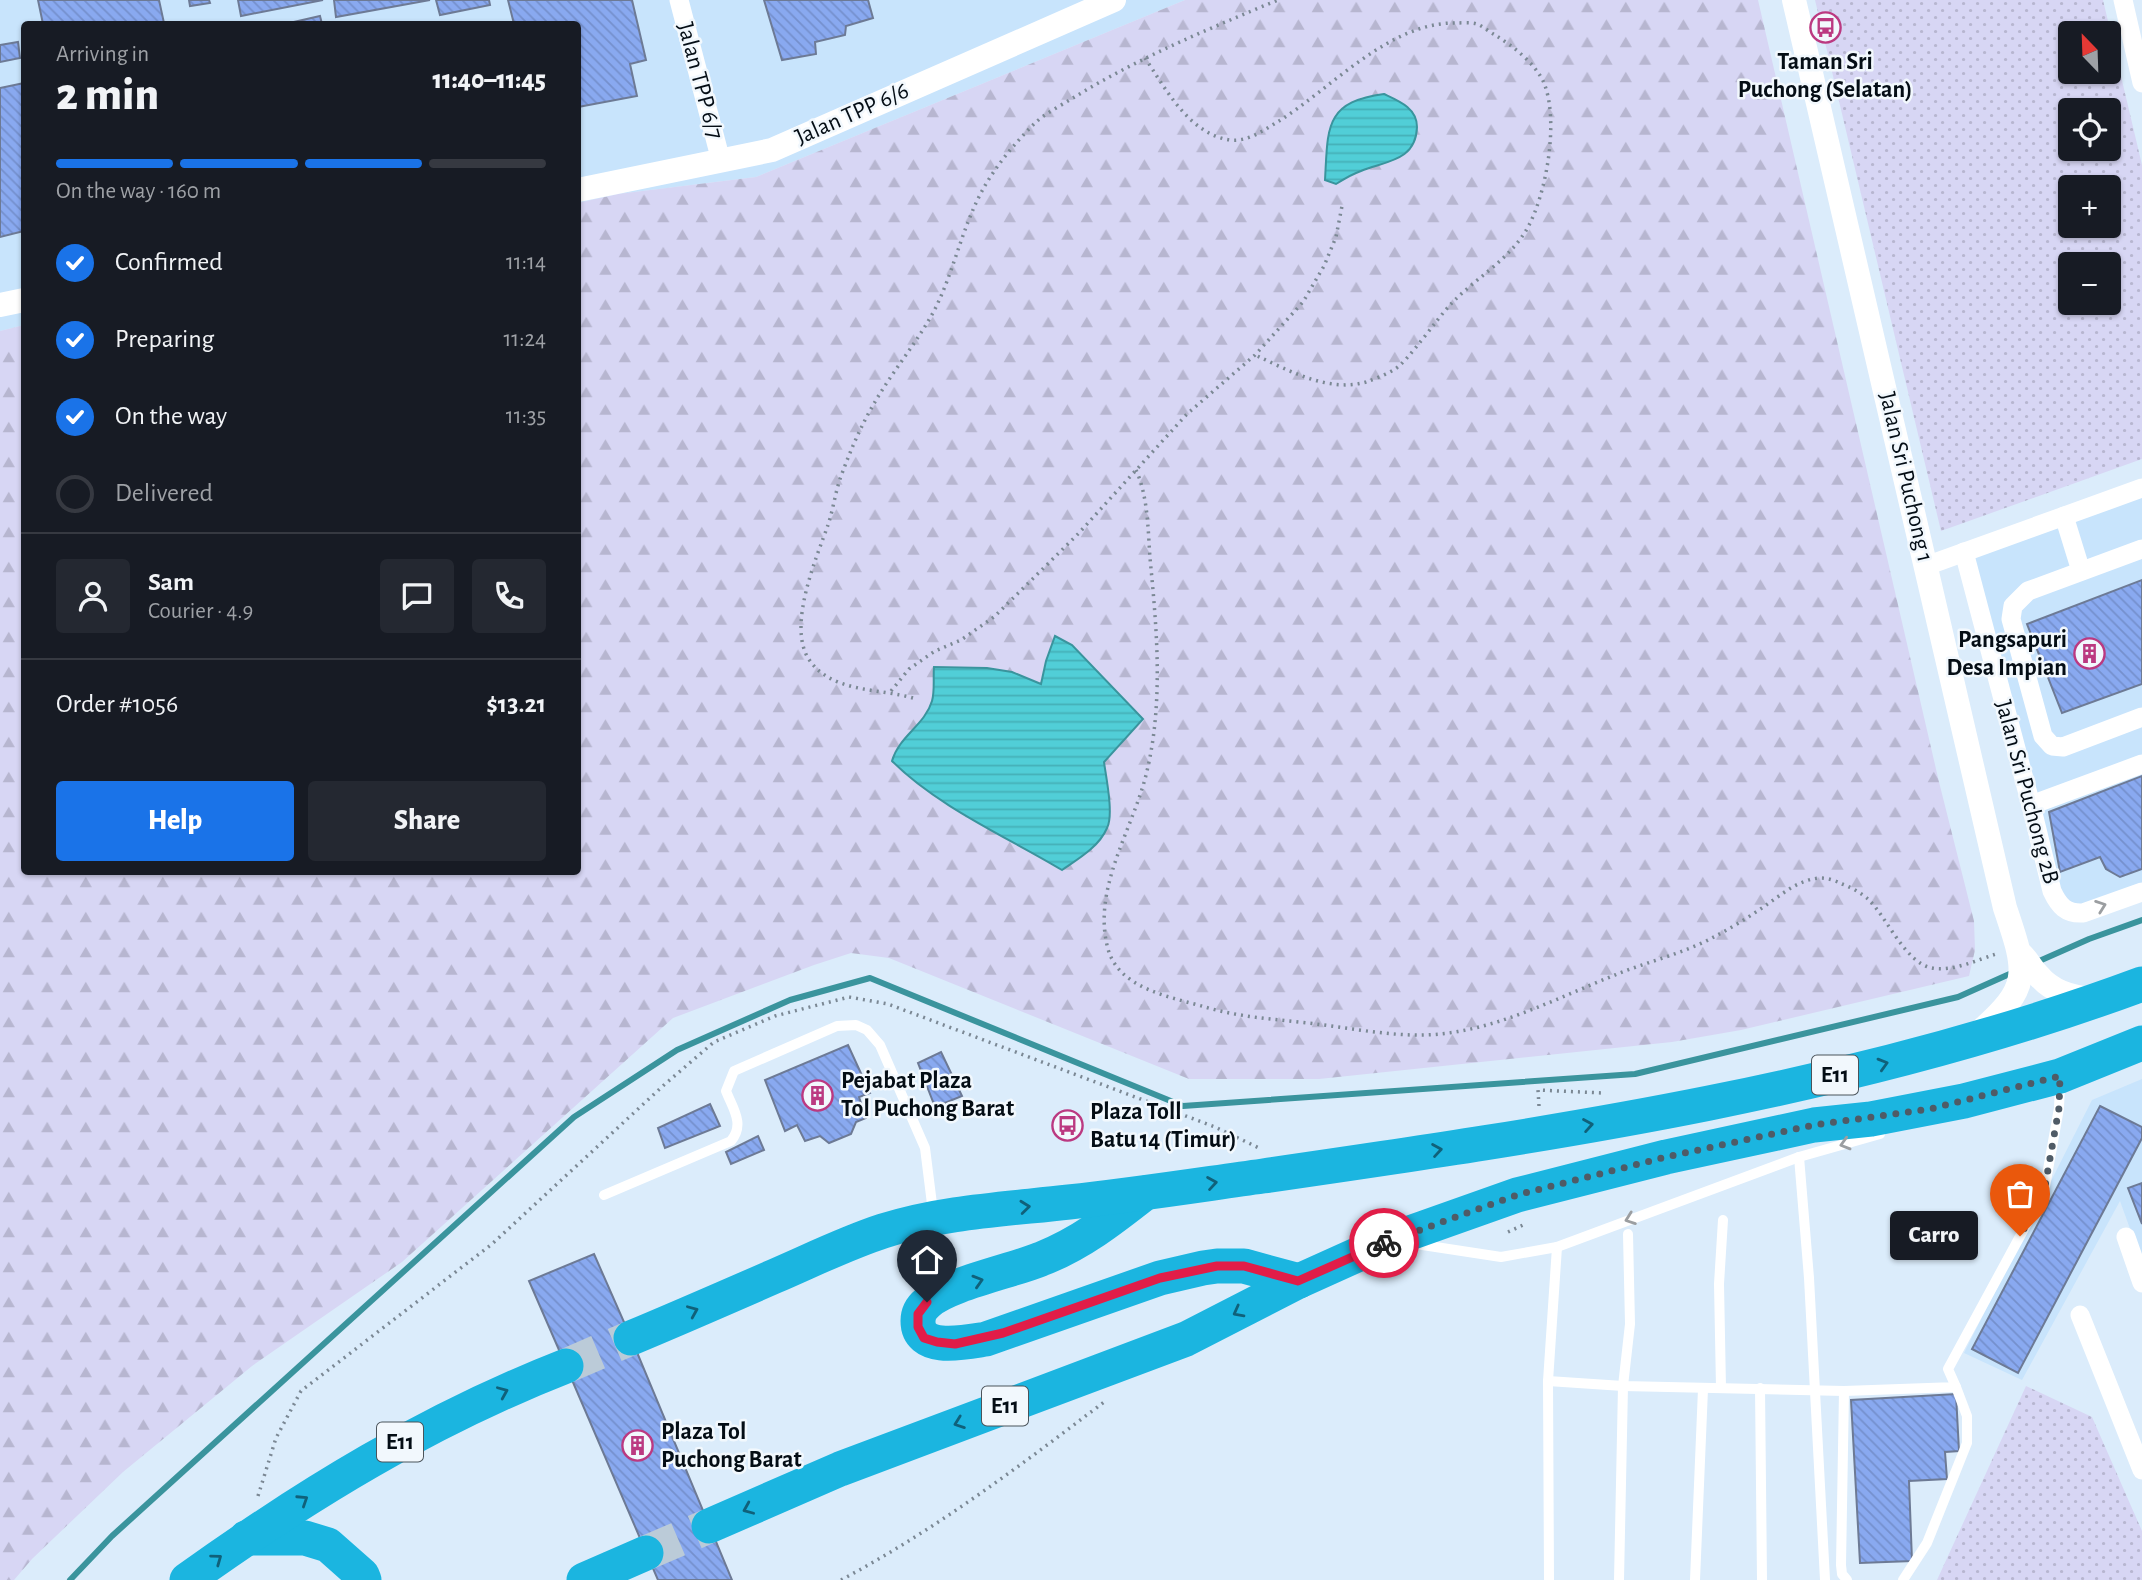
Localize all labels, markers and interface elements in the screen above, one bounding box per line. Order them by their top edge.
bus stop icon: Taman Sri Puchong (Selatan) [1808,11,1842,45]
street label: Jalan TPP 6/7 [673,20,727,142]
north arrow [2058,21,2121,84]
map controls [2058,21,2121,315]
text: Arriving in [56,43,149,66]
place label: Taman Sri Puchong (Selatan) [1738,50,1912,102]
text: 11:40–11:45 [433,67,546,93]
text: 2 min [56,72,159,118]
street label: Jalan TPP 6/6 [792,78,912,150]
button: locate [2058,98,2121,161]
button: + [2058,175,2121,238]
text: On the way · 160 m [56,180,221,203]
icon: check [56,244,94,282]
text: Confirmed [115,249,223,275]
text: 11:14 [506,251,546,274]
button: − [2058,252,2121,315]
icon: check [56,321,94,359]
text: Preparing [115,326,214,352]
text: 11:24 [503,328,546,351]
street label: Jalan Sri Puchong 1 [1875,390,1937,564]
icon: check [56,398,94,436]
text: On the way [115,403,227,429]
text: 11:35 [506,405,546,428]
text: Delivered [115,480,213,506]
button: person [56,559,130,633]
button: chat [380,559,454,633]
button: phone [472,559,546,633]
text: Sam [148,569,194,595]
text: Courier · 4.9 [148,600,253,623]
place label: Pangsapuri Desa Impian [1947,628,2067,680]
building icon: Pangsapuri Desa Impian [2073,637,2107,671]
text: Order #1056 [56,691,178,717]
text: $13.21 [486,691,546,717]
street label: Jalan Sri Puchong 2B [1991,697,2063,887]
button: Help [56,781,294,861]
button: Share [308,781,546,861]
one-way arrow [2095,901,2107,915]
road number: E11 [1812,1056,1858,1094]
one-way arrow [1877,1057,1889,1072]
place label: Pejabat Plaza Tol Puchong Barat [841,1069,1014,1121]
building icon: Pejabat Plaza Tol Puchong Barat [801,1078,835,1112]
place label: Plaza Toll Batu 14 (Timur) [1090,1100,1237,1152]
bus stop icon: Plaza Toll Batu 14 (Timur) [1050,1109,1084,1143]
one-way arrow [1582,1118,1594,1133]
one-way arrow [1839,1135,1851,1150]
one-way arrow [1431,1143,1443,1158]
pin [1990,1164,2050,1236]
icon: bag [2001,1175,2039,1213]
one-way arrow [1206,1176,1218,1191]
one-way arrow [1019,1199,1031,1214]
courier [1349,1208,1419,1278]
one-way arrow [1625,1211,1637,1225]
callout: Carro [1890,1212,1978,1260]
icon: bike [1365,1224,1403,1262]
text: Carro [1909,1224,1959,1247]
pin [897,1230,957,1302]
icon: home [908,1241,946,1279]
one-way arrow [972,1274,984,1289]
one-way arrow [1233,1304,1245,1317]
one-way arrow [687,1306,699,1320]
road number: E11 [982,1386,1028,1426]
one-way arrow [496,1387,508,1401]
one-way arrow [953,1415,965,1429]
place label: Plaza Tol Puchong Barat [661,1420,802,1472]
road number: E11 [377,1422,423,1462]
building icon: Plaza Tol Puchong Barat [621,1429,655,1463]
one-way arrow [295,1496,308,1509]
one-way arrow [743,1501,755,1515]
one-way arrow [209,1555,221,1567]

